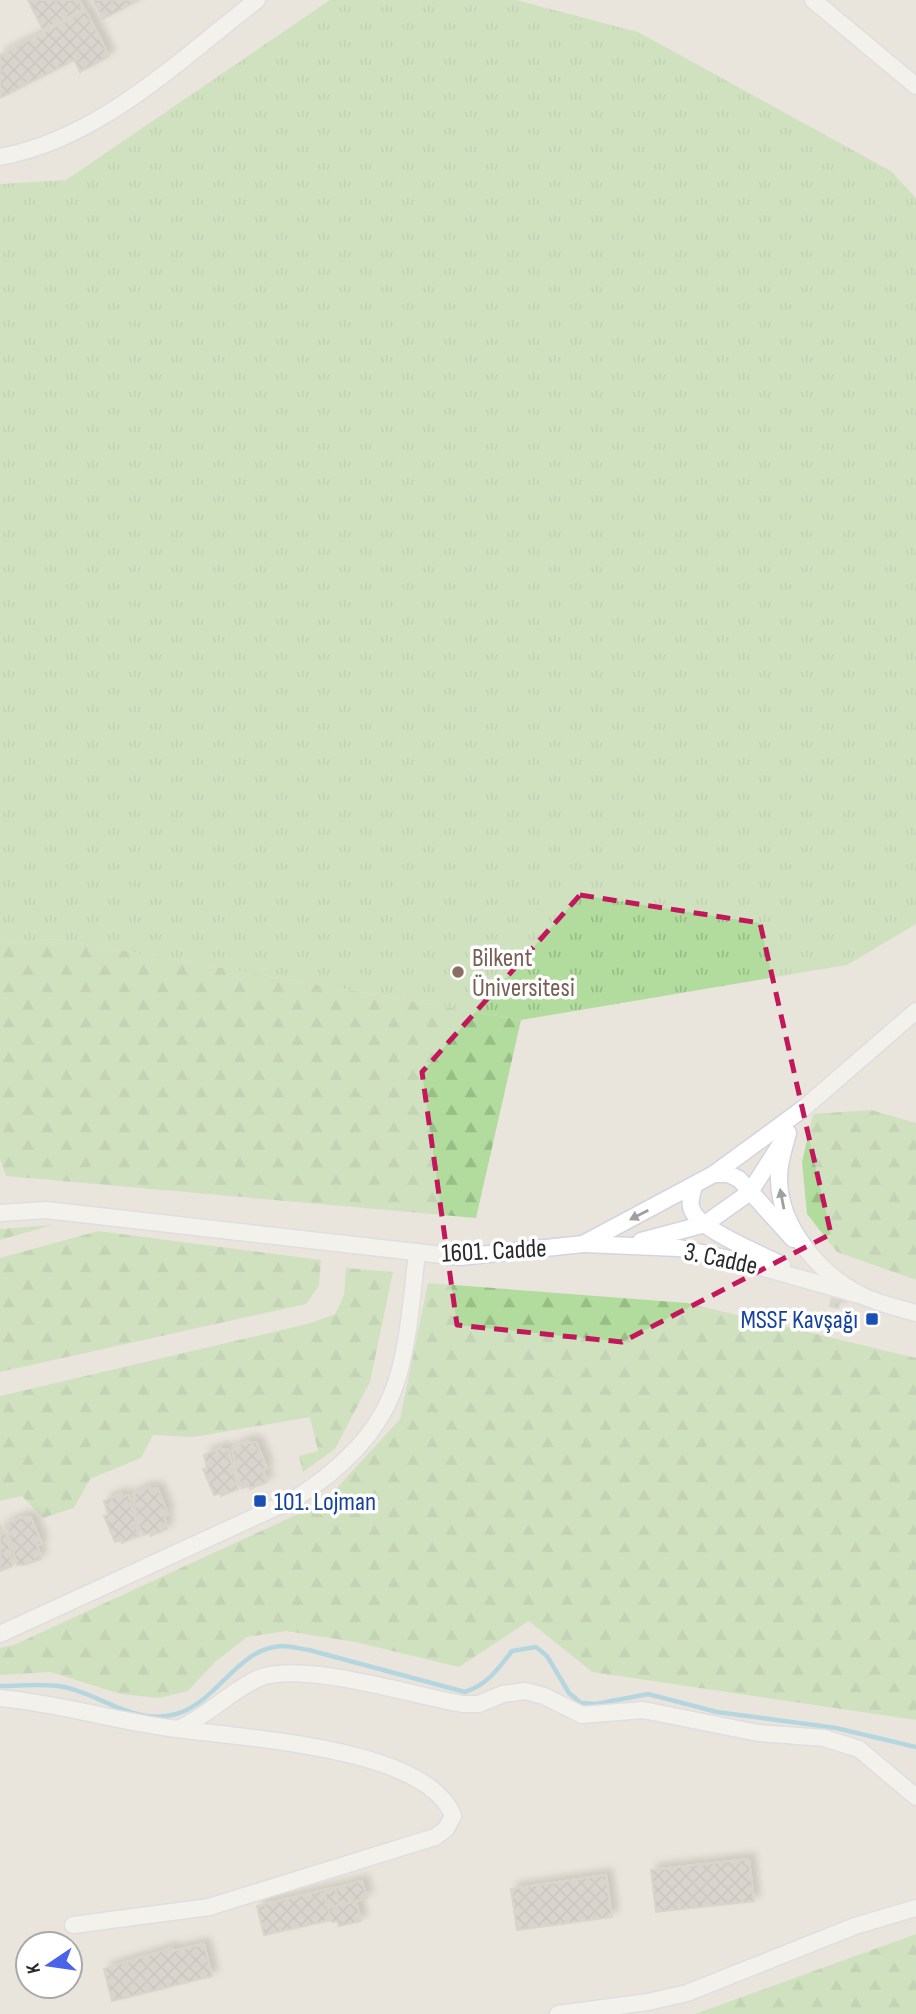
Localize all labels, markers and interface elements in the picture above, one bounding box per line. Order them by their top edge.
place label: Bilkent Üniversitesi [472,943,575,1004]
marker: Bilkent Üniversitesi [450,964,466,980]
one-way arrow [776,1188,787,1210]
one-way arrow [629,1209,649,1220]
street label: 1601. Cadde [441,1233,547,1270]
street label: 3. Cadde [681,1237,760,1282]
place label: MSSF Kavşağı [740,1305,858,1336]
marker: MSSF Kavşağı [864,1311,880,1327]
place label: 101. Lojman [274,1487,376,1518]
marker: 101. Lojman [252,1493,268,1509]
north arrow [14,1930,84,2000]
text: K [21,1961,46,1976]

